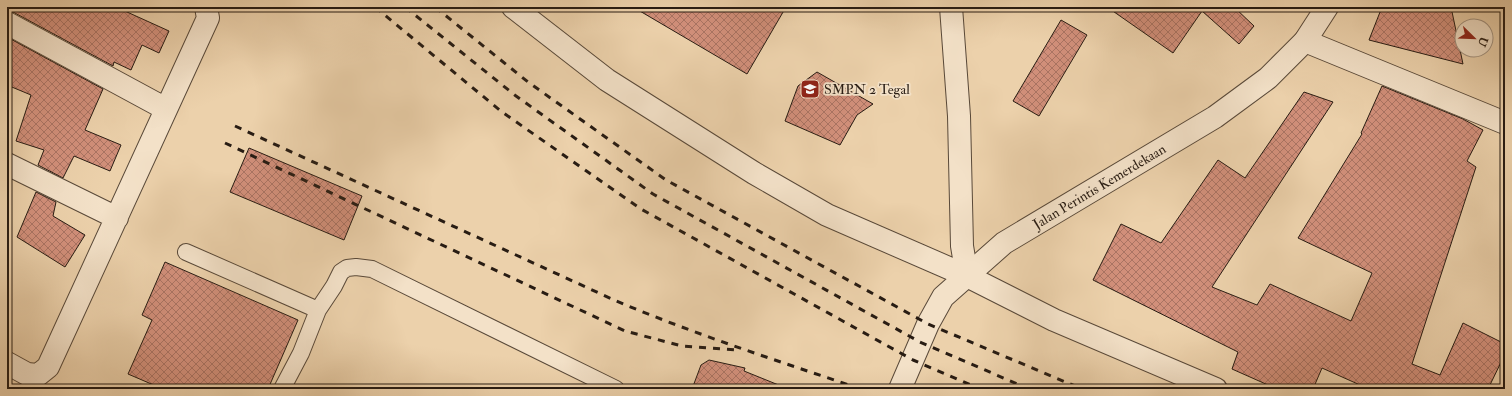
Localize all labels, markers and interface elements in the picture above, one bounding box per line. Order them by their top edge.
north arrow [1454,18,1494,58]
text: U [1475,35,1491,49]
school or university icon: SMPN 2 Tegal [799,78,821,100]
place label: SMPN 2 Tegal [824,81,910,98]
street label: Jalan Perintis Kemerdekaan [1029,140,1169,233]

